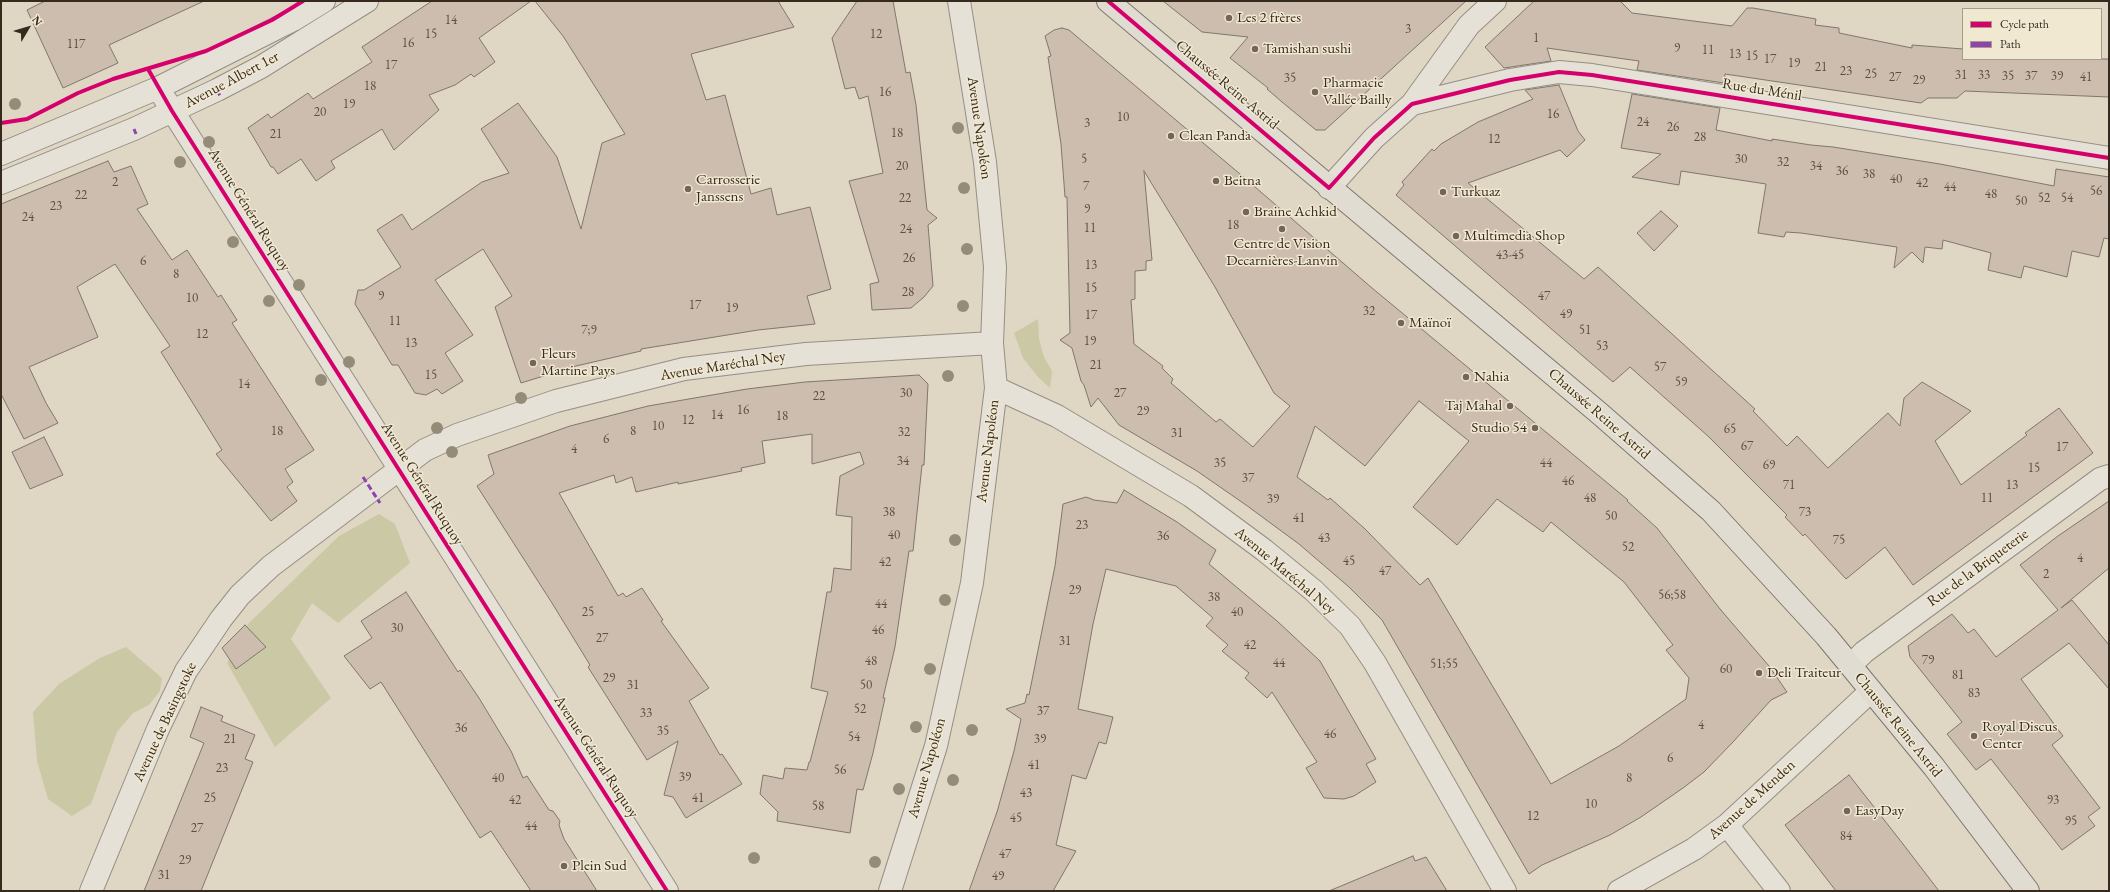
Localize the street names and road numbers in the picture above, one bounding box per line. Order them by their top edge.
street label: Chaussée Reine Astrid [1172,36,1282,134]
street label: Avenue Albert 1er [182,48,282,112]
street label: Avenue Napoléon [963,75,995,181]
street label: Rue du Ménil [1721,75,1803,105]
street label: Avenue Général Ruquoy [204,145,294,275]
street label: Avenue Maréchal Ney [659,347,787,385]
street label: Chaussée Reine Astrid [1544,365,1654,463]
street label: Avenue Napoléon [973,399,1003,503]
street label: Avenue Général Ruquoy [377,419,467,549]
street label: Avenue Maréchal Ney [1231,523,1339,619]
street label: Rue de la Briqueterie [1924,525,2032,611]
street label: Avenue de Basingstoke [129,659,201,785]
street label: Chaussée Reine Astrid [1850,669,1946,781]
street label: Avenue Général Ruquoy [550,692,642,822]
street label: Avenue Napoléon [904,716,950,820]
street label: Avenue de Menden [1705,756,1799,844]

